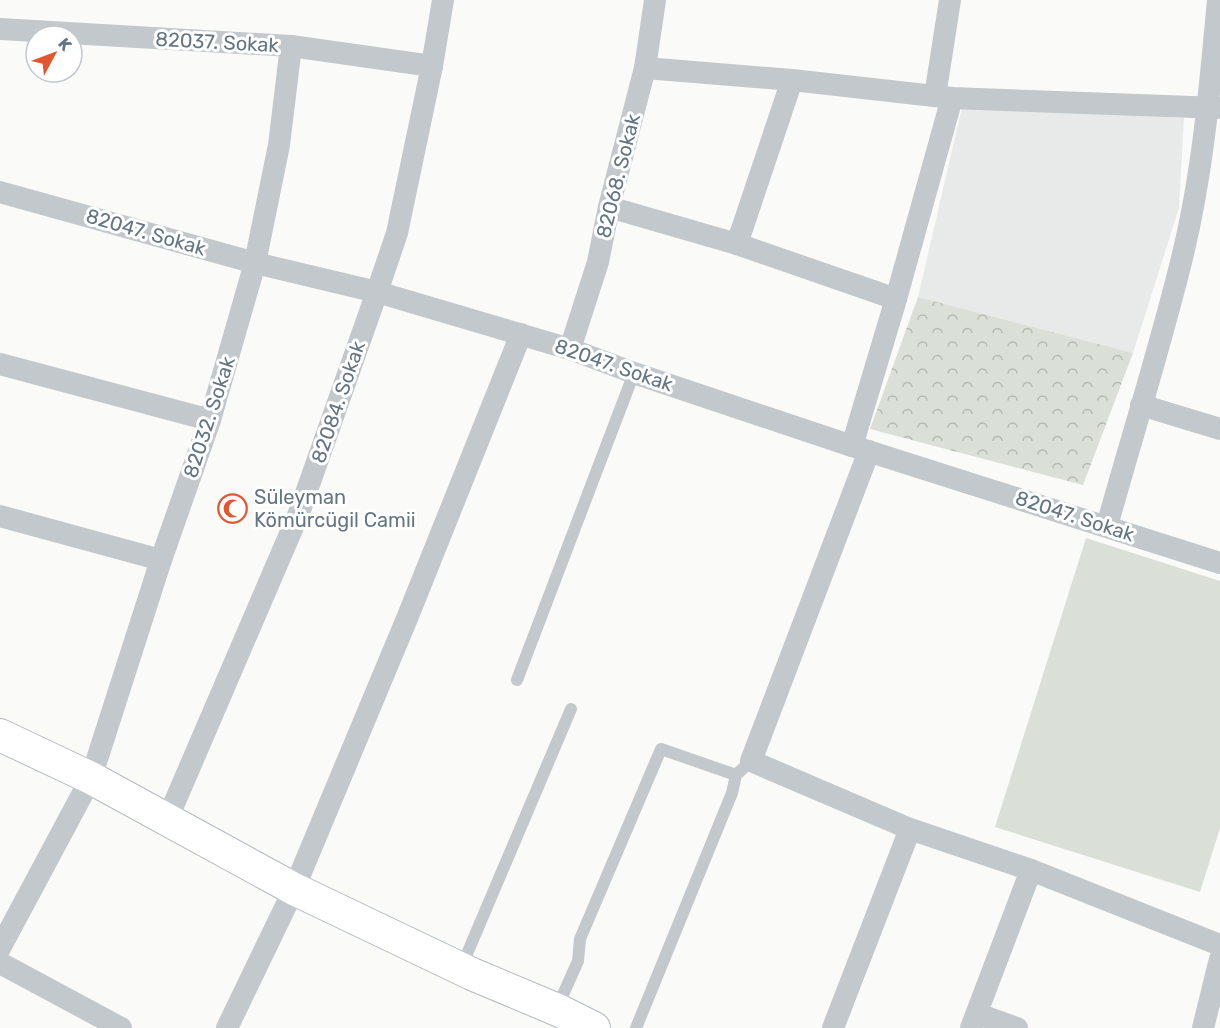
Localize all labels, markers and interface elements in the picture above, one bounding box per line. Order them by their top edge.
north arrow [24,24,84,84]
street label: 82037. Sokak [155,27,280,57]
text: K [54,34,76,55]
street label: 82068. Sokak [591,111,645,241]
street label: 82047. Sokak [83,203,209,261]
street label: 82047. Sokak [552,334,677,397]
street label: 82084. Sokak [306,337,370,466]
street label: 82032. Sokak [178,353,240,481]
place label: Süleyman Kömürcügil Camii [254,485,416,532]
street label: 82047. Sokak [1013,486,1138,547]
mosque icon: Süleyman Kömürcügil Camii [217,493,249,525]

